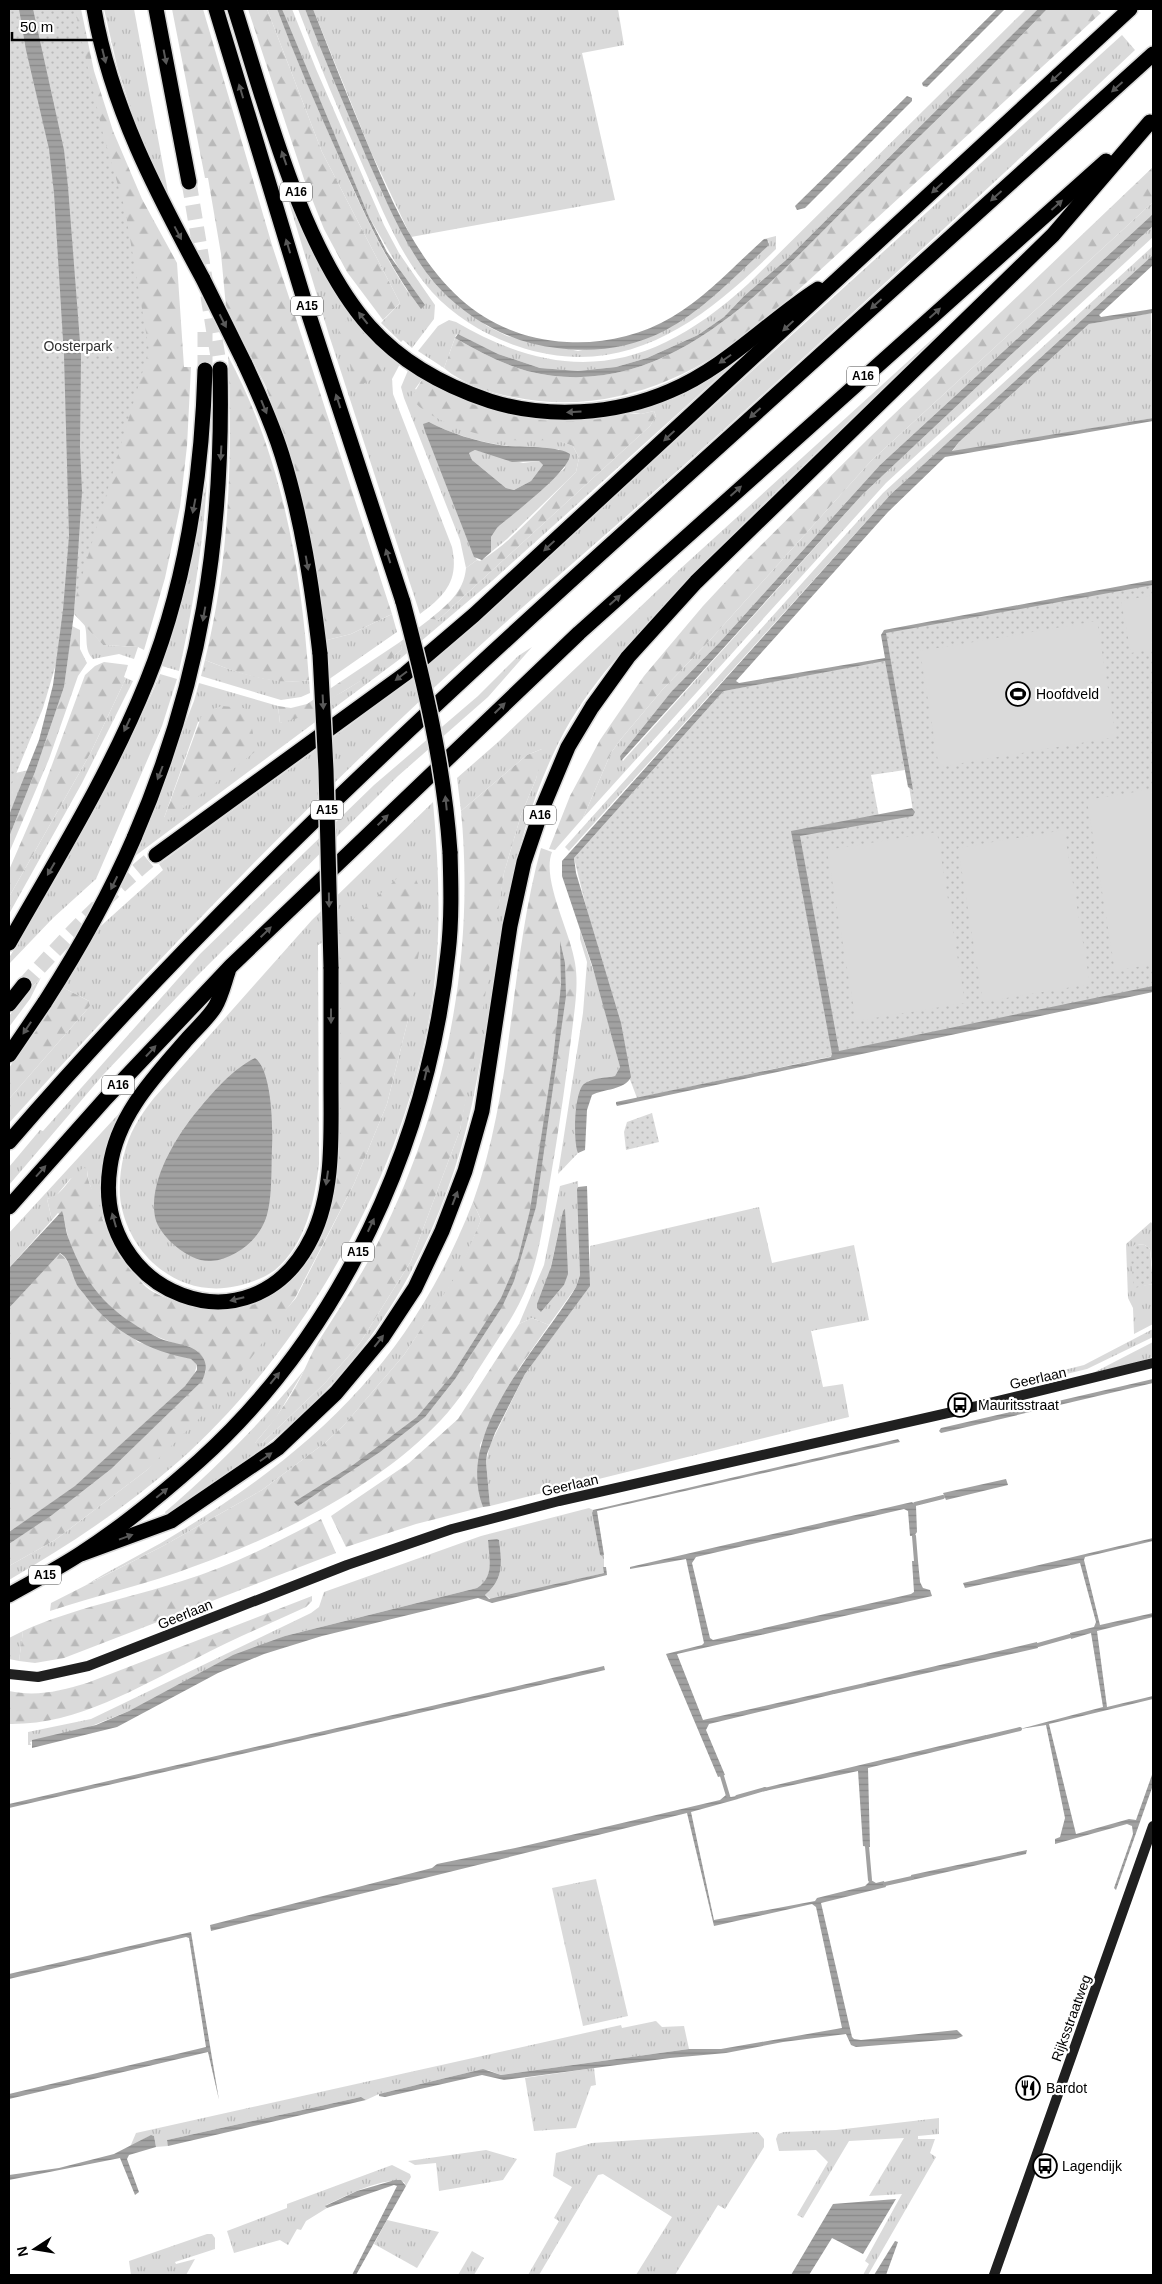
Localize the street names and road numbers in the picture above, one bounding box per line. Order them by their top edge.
road number: A16 [280,182,312,202]
road number: A15 [291,296,323,316]
road number: A16 [847,366,879,386]
road number: A15 [311,800,343,820]
road number: A16 [524,806,556,824]
road number: A16 [102,1076,134,1094]
road number: A15 [342,1242,374,1262]
street label: Geerlaan [1008,1364,1068,1392]
street label: Geerlaan [540,1471,600,1499]
road number: A15 [29,1566,61,1584]
street label: Geerlaan [155,1596,215,1632]
street label: Rijksstraatweg [1048,1972,1094,2064]

